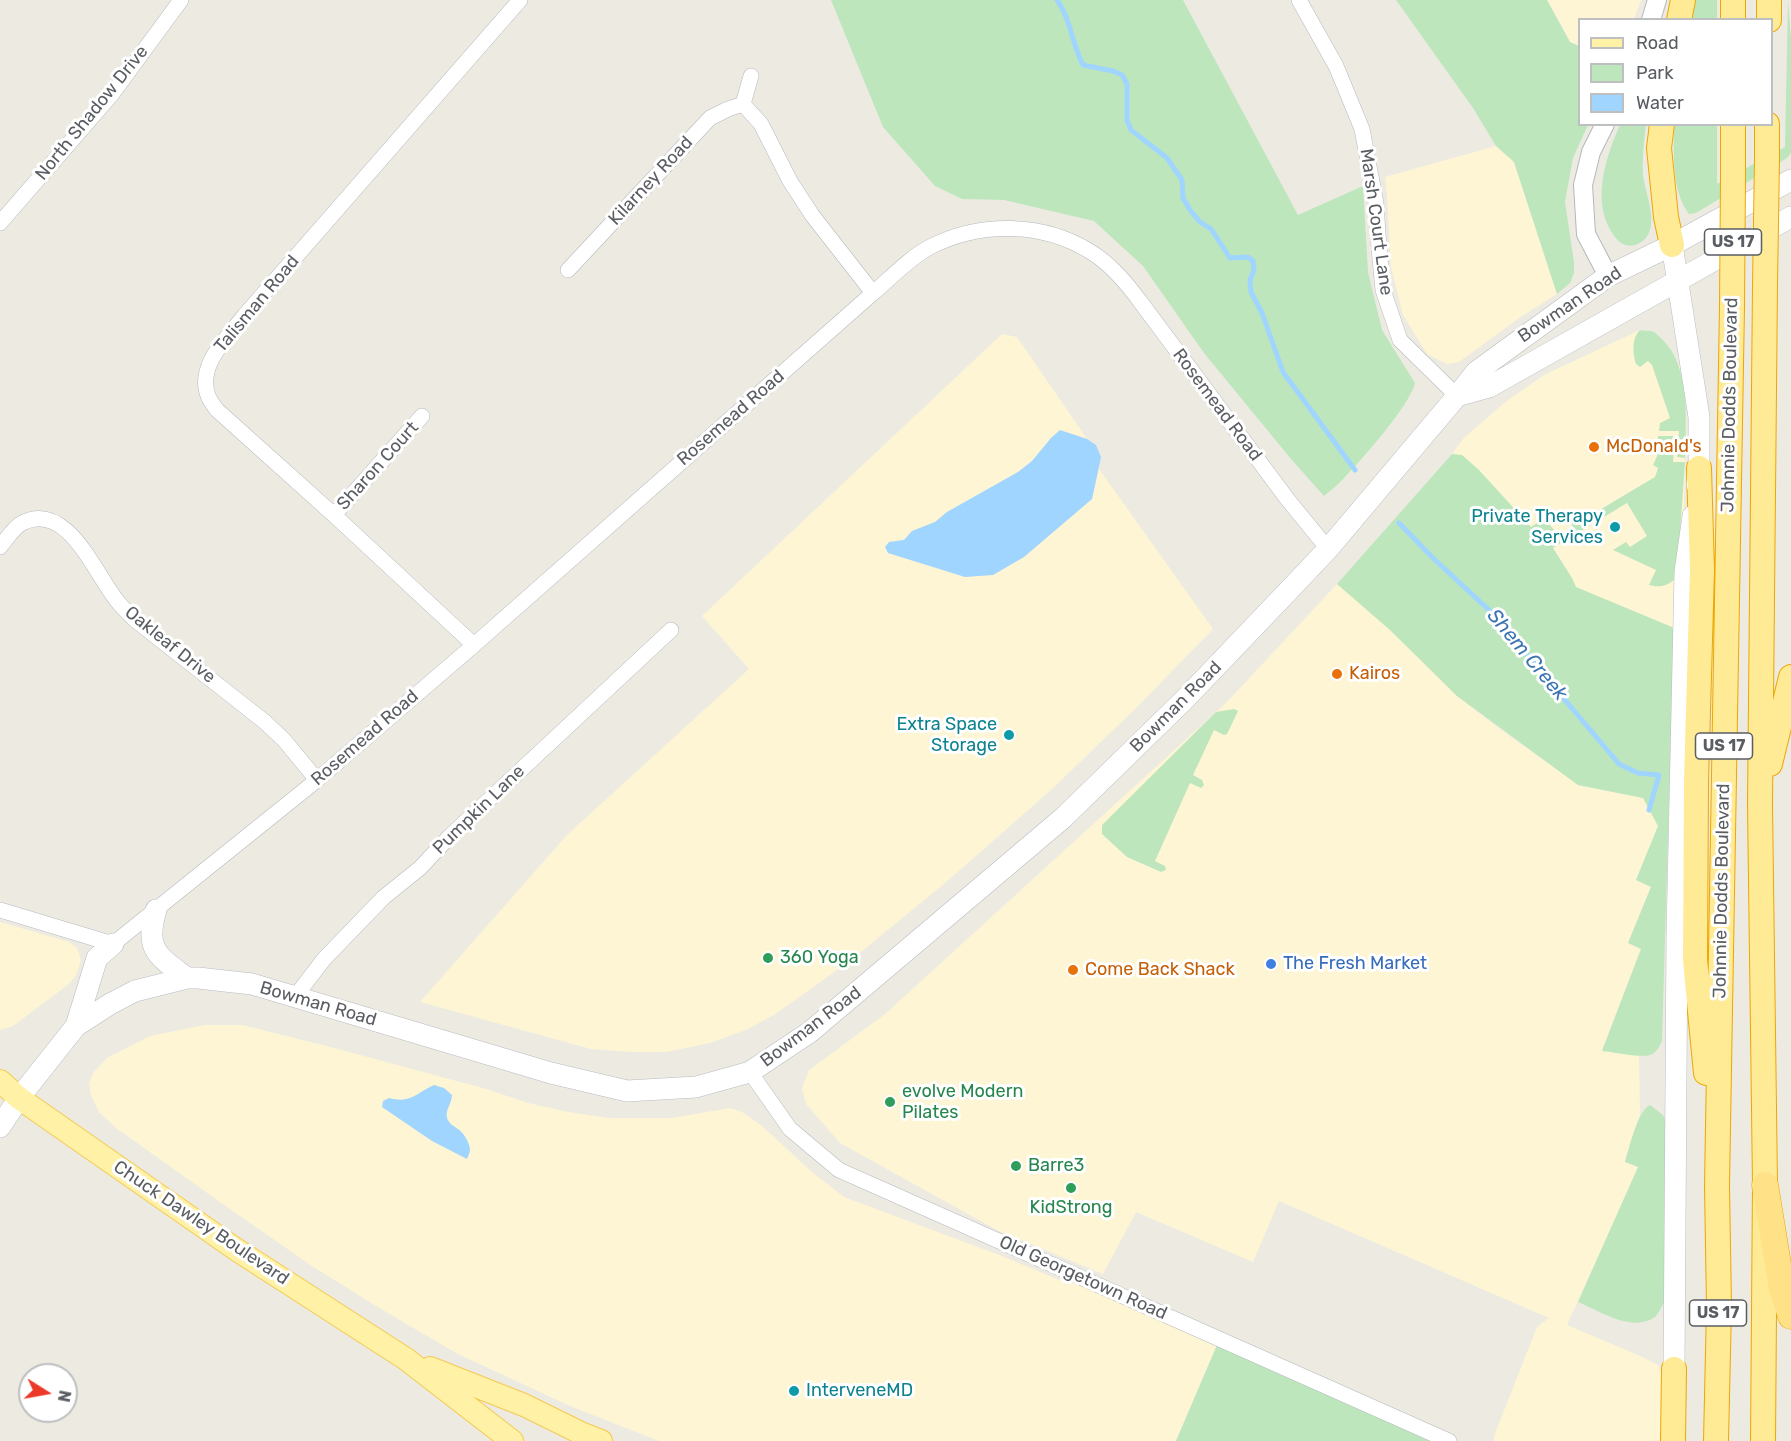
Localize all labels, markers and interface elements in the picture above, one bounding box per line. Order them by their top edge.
legend [1578,18,1773,126]
text: Road [1636,32,1679,54]
street label: North Shadow Drive [31,41,153,185]
text: Park [1636,62,1673,84]
text: Water [1636,92,1684,114]
street label: Kilarney Road [604,132,698,230]
street label: Marsh Court Lane [1355,147,1397,297]
road number: US 17 [1704,229,1762,255]
street label: Talisman Road [210,251,304,357]
street label: Bowman Road [1514,262,1626,348]
street label: Johnnie Dodds Boulevard [1717,297,1743,513]
street label: Rosemead Road [1168,345,1266,465]
street label: Rosemead Road [673,366,789,470]
street label: Sharon Court [333,417,423,515]
place label: McDonald's [1606,436,1702,458]
marker: McDonald's [1587,440,1601,454]
place label: Private Therapy Services [1471,506,1603,548]
marker: Private Therapy Services [1608,520,1622,534]
street label: Oakleaf Drive [120,602,220,688]
water label: Shem Creek [1482,604,1572,706]
street label: Bowman Road [1126,657,1226,757]
place label: Kairos [1349,663,1400,685]
marker: Kairos [1330,667,1344,681]
street label: Rosemead Road [307,686,423,790]
place label: Extra Space Storage [896,714,997,756]
marker: Extra Space Storage [1002,728,1016,742]
road number: US 17 [1696,733,1752,759]
street label: Pumpkin Lane [429,761,529,859]
street label: Johnnie Dodds Boulevard [1709,783,1735,999]
place label: 360 Yoga [780,947,859,969]
marker: 360 Yoga [761,951,775,965]
place label: The Fresh Market [1283,953,1427,975]
marker: The Fresh Market [1264,957,1278,971]
place label: Come Back Shack [1085,959,1235,981]
marker: Come Back Shack [1066,963,1080,977]
street label: Bowman Road [257,977,379,1031]
street label: Bowman Road [756,982,866,1072]
place label: evolve Modern Pilates [902,1081,1023,1124]
marker: evolve Modern Pilates [883,1095,897,1109]
place label: Barre3 [1028,1155,1084,1177]
street label: Chuck Dawley Boulevard [109,1156,293,1290]
marker: Barre3 [1009,1159,1023,1173]
marker: KidStrong [1064,1181,1078,1195]
place label: KidStrong [1030,1197,1112,1219]
street label: Old Georgetown Road [996,1231,1170,1325]
road number: US 17 [1690,1300,1746,1326]
north arrow [18,1363,78,1423]
place label: InterveneMD [806,1380,913,1402]
marker: InterveneMD [787,1384,801,1398]
text: N [54,1389,75,1404]

